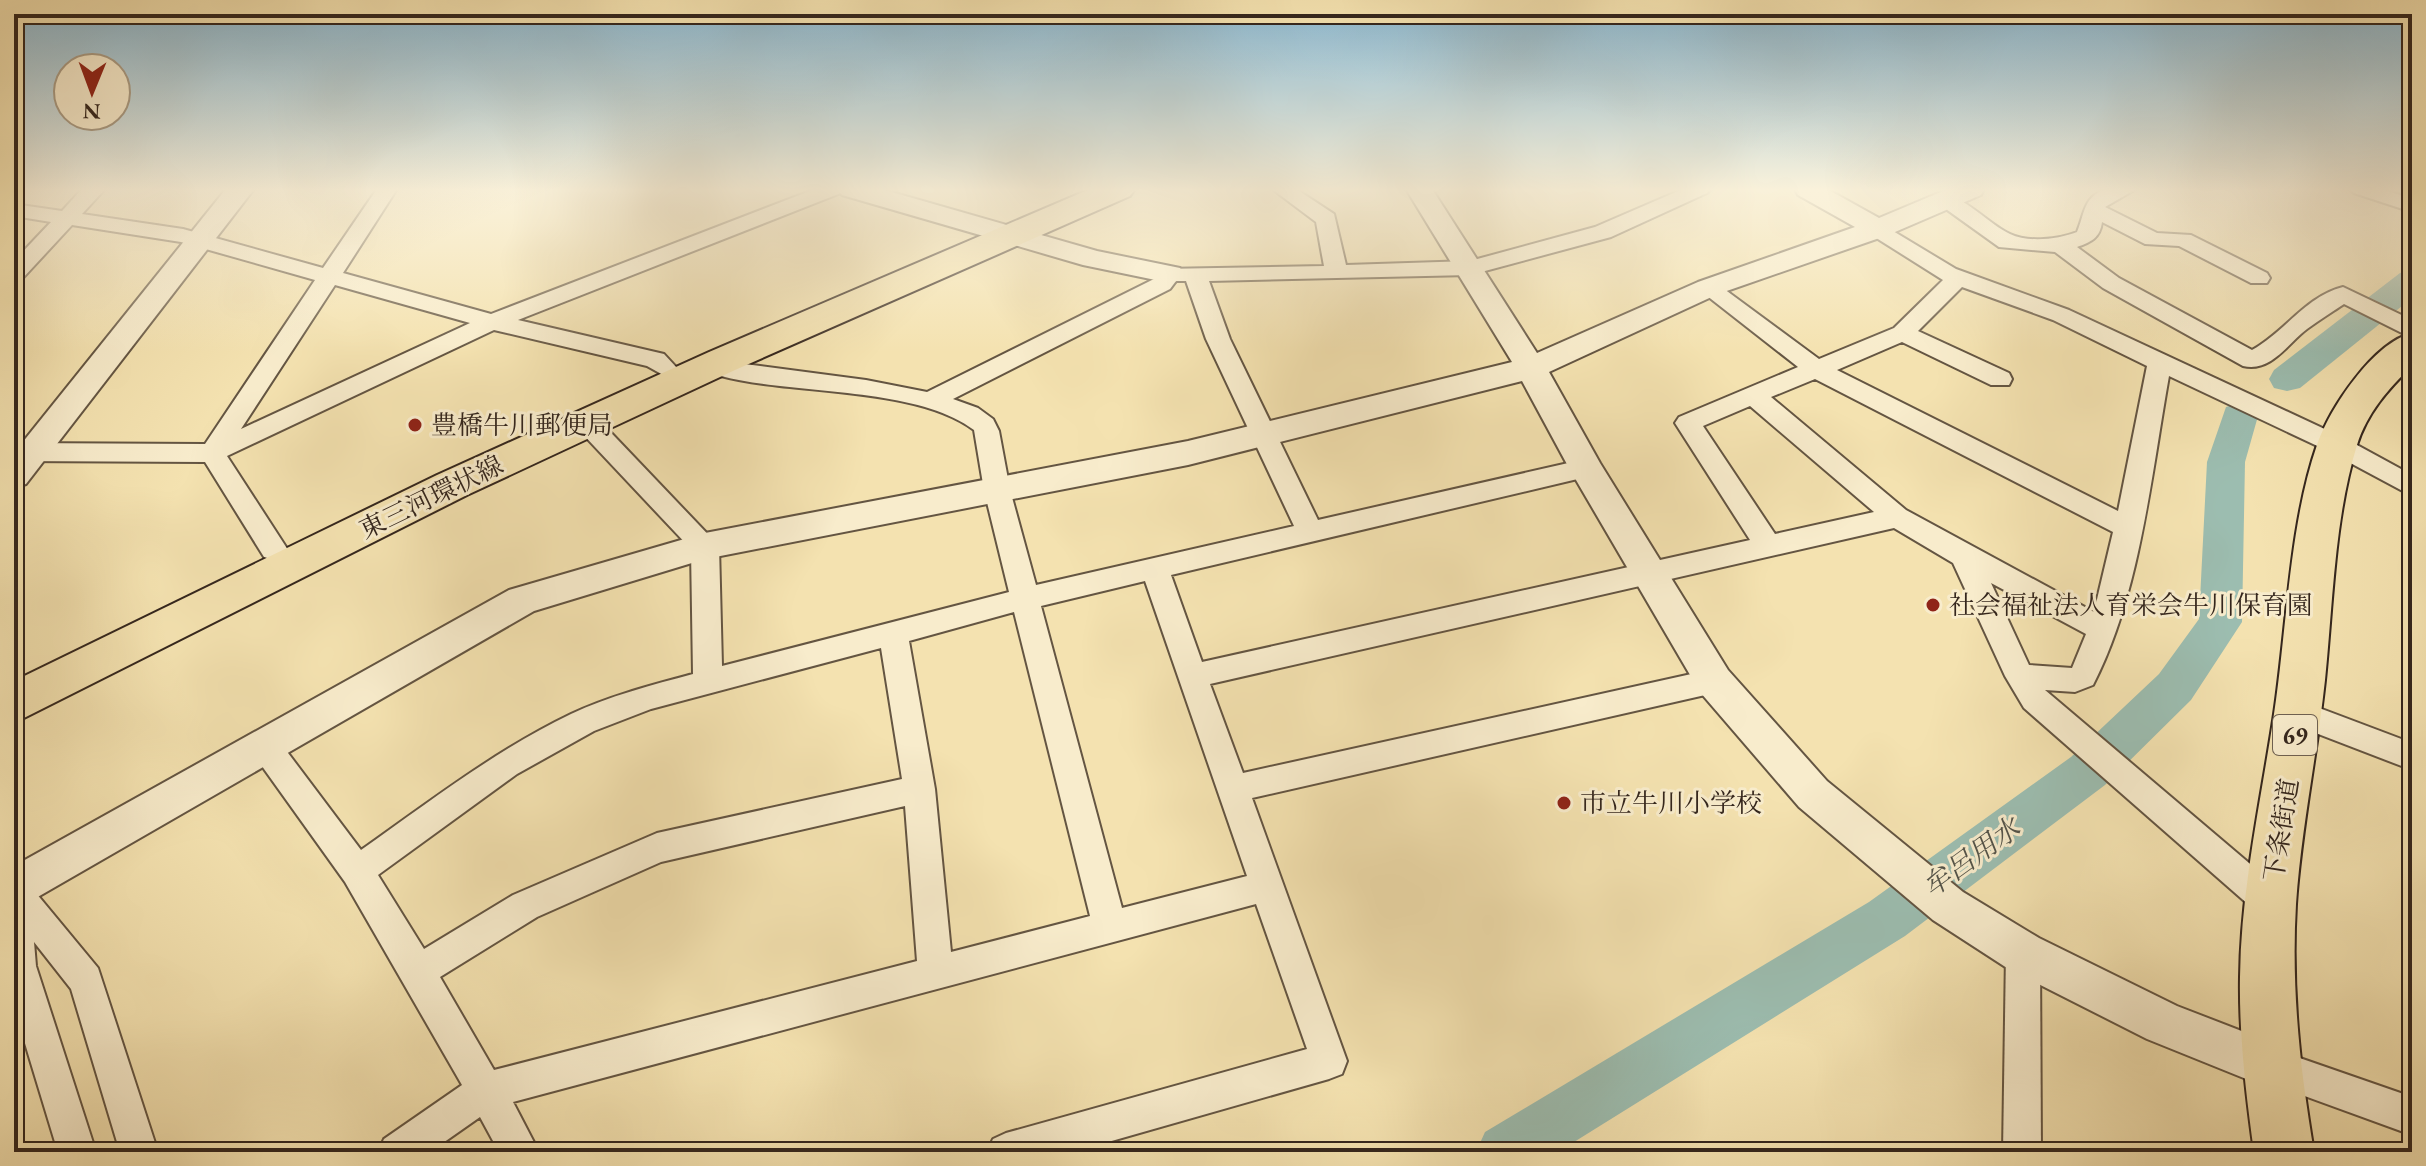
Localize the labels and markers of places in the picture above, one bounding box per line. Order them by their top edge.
place label: 豊橋牛川郵便局 [431,408,613,442]
marker: 豊橋牛川郵便局 [406,416,424,434]
place label: 社会福祉法人育栄会牛川保育園 [1949,588,2313,622]
marker: 社会福祉法人育栄会牛川保育園 [1924,596,1942,614]
place label: 市立牛川小学校 [1580,786,1762,820]
marker: 市立牛川小学校 [1555,794,1573,812]

